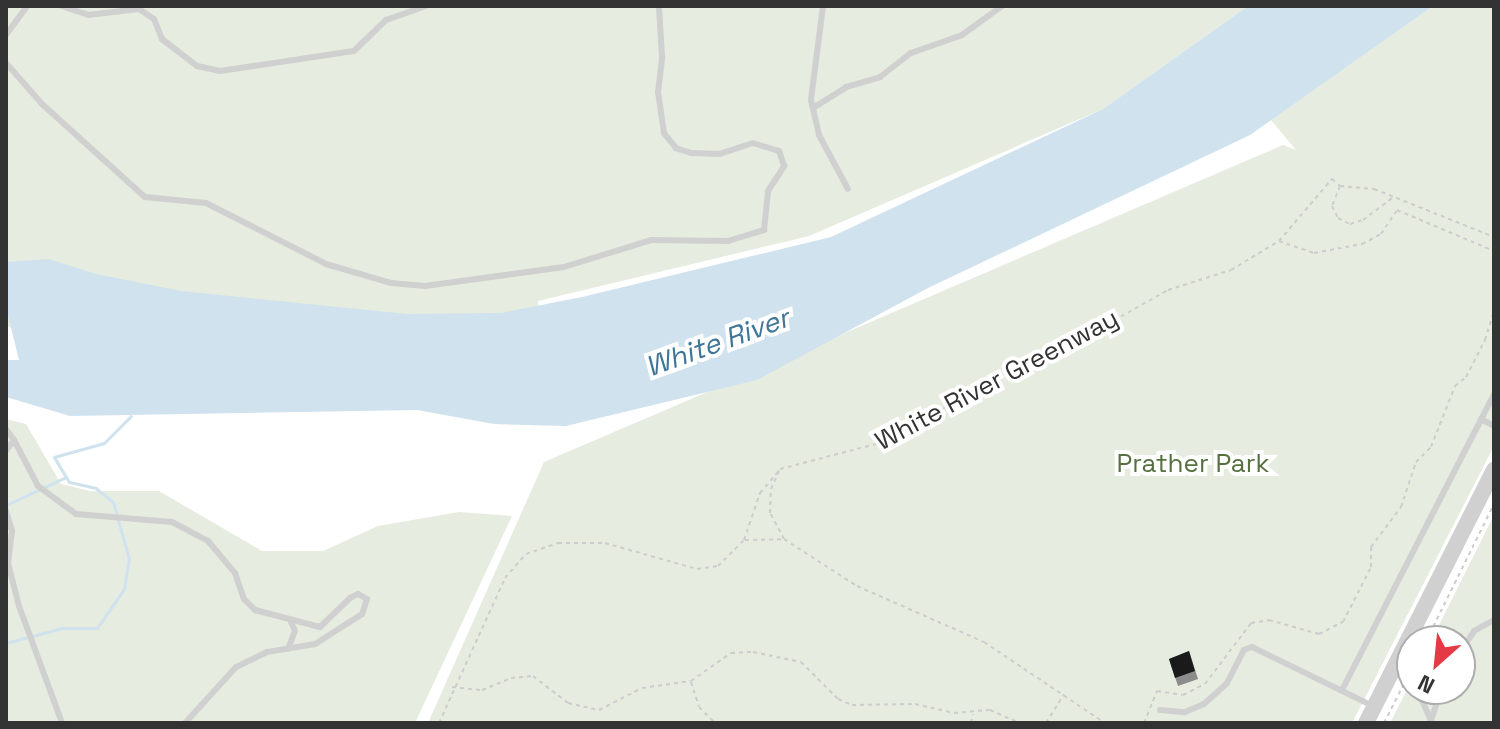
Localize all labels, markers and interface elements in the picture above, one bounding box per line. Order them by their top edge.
water label: White River [640,300,794,384]
street label: White River Greenway [870,303,1124,457]
park label: Prather Park [1117,448,1269,480]
north arrow [1396,625,1476,705]
text: N [1413,669,1439,700]

